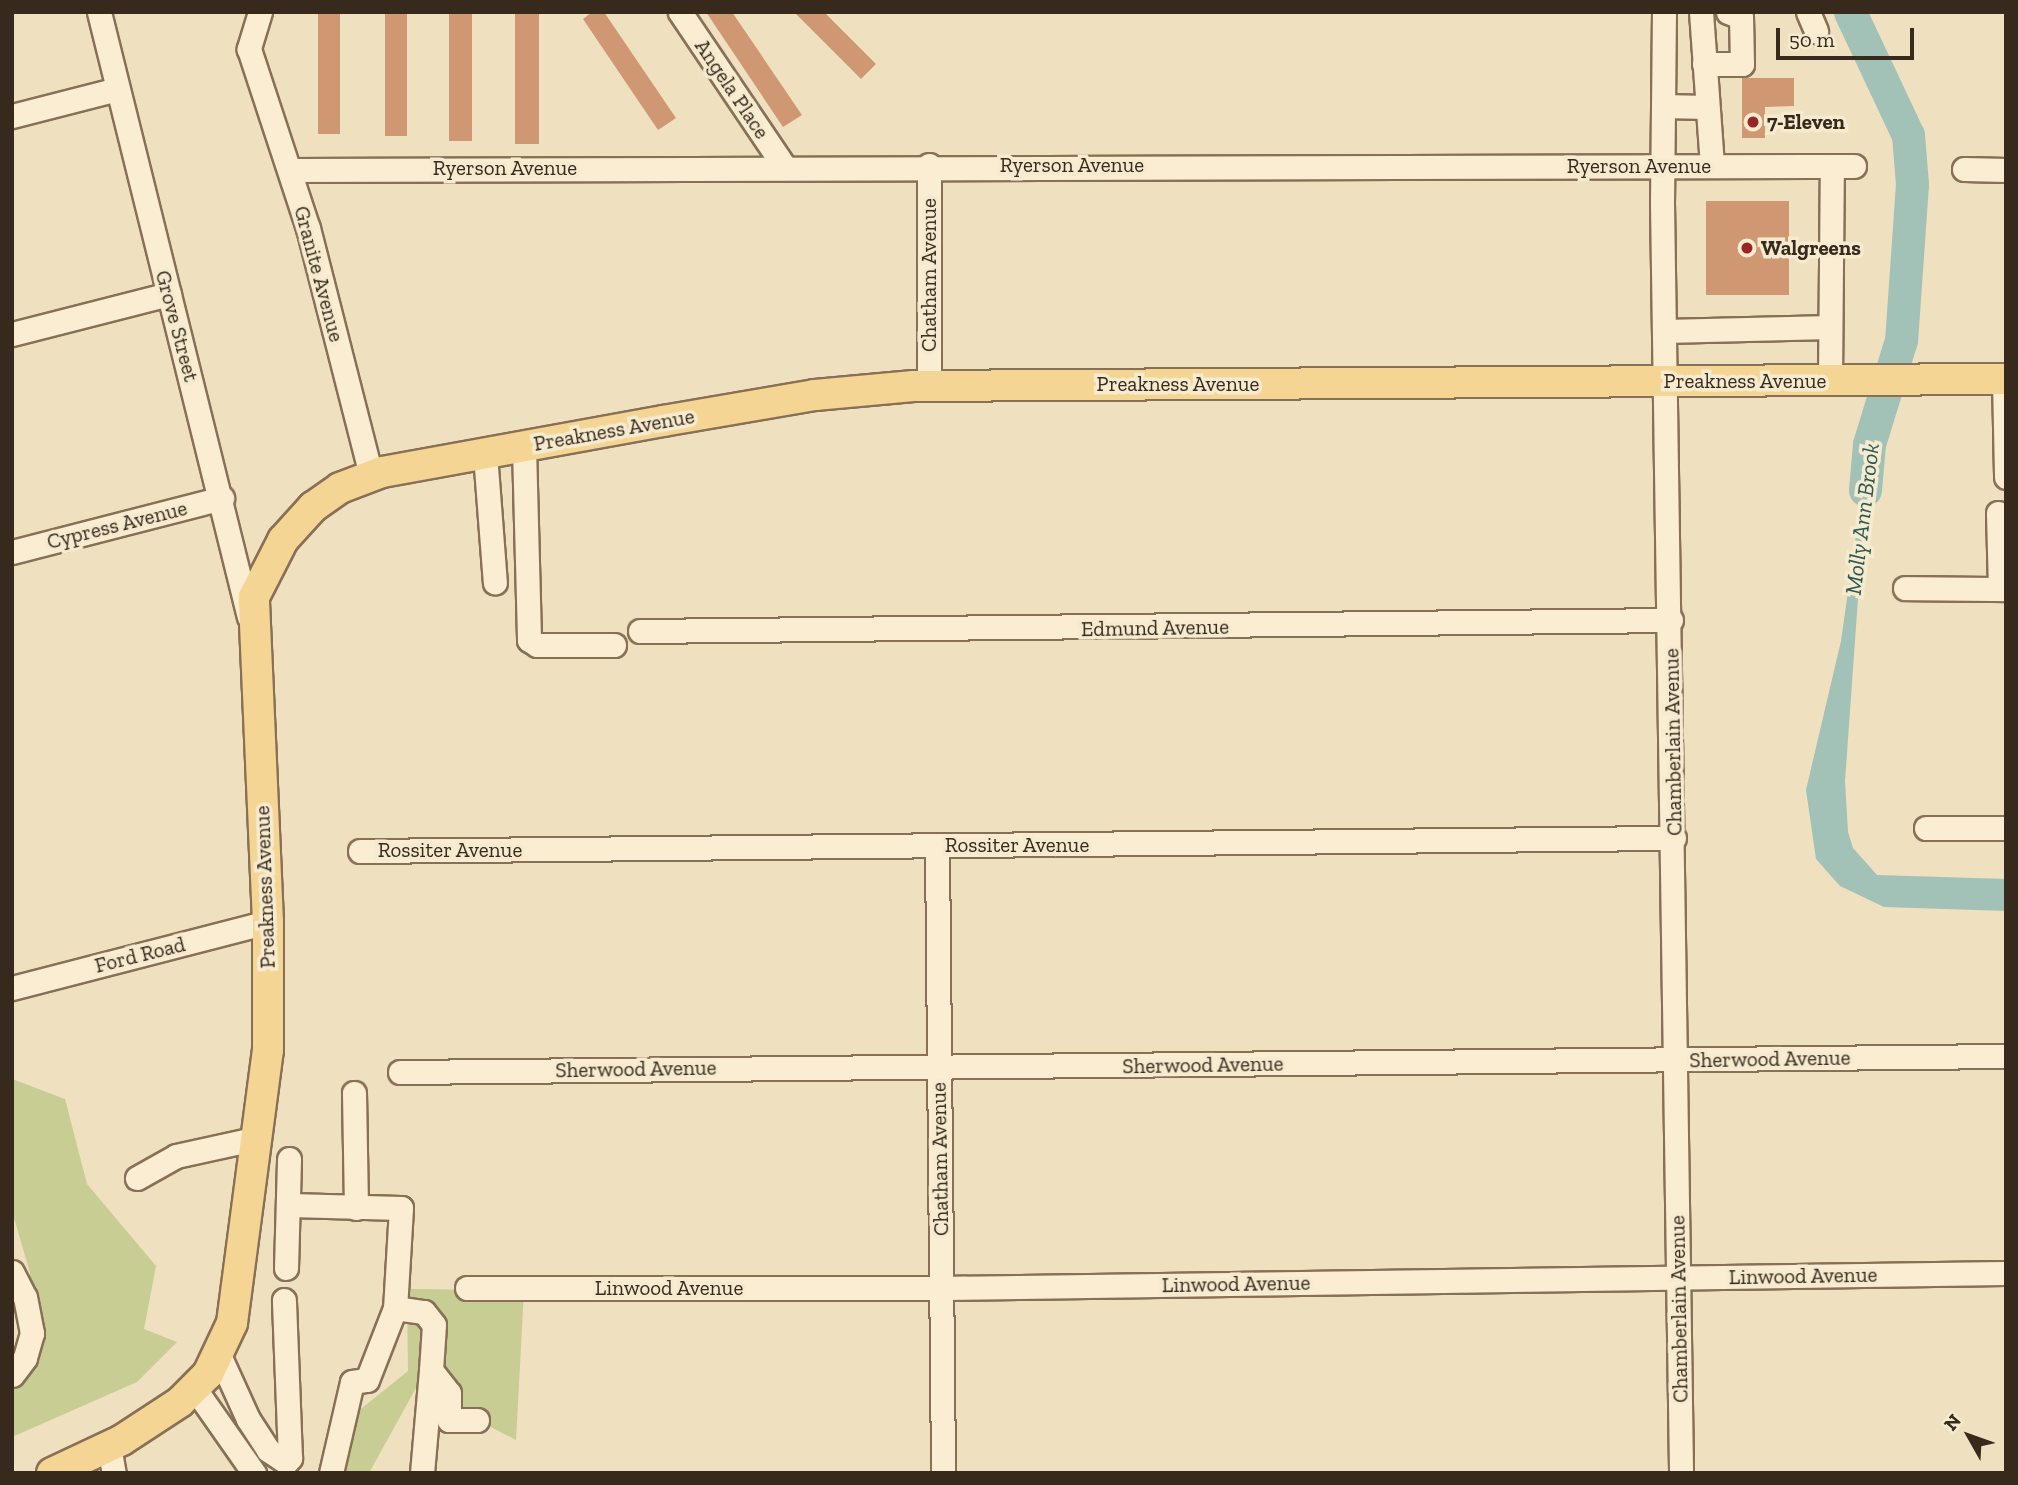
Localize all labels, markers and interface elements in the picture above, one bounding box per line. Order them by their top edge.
scale bar [1780,14,1918,58]
text: 50 m [1789,27,1835,52]
street label: Angela Place [689,34,775,144]
place label: 7-Eleven [1767,109,1845,135]
marker: 7-Eleven [1745,114,1761,130]
street label: Ryerson Avenue [999,152,1145,178]
street label: Ryerson Avenue [1566,153,1712,179]
street label: Ryerson Avenue [432,155,578,181]
street label: Chatham Avenue [916,198,942,352]
street label: Granite Avenue [289,203,349,345]
place label: Walgreens [1761,235,1861,261]
marker: Walgreens [1739,240,1755,256]
street label: Grove Street [150,268,204,384]
street label: Preakness Avenue [1663,368,1827,394]
street label: Preakness Avenue [1096,371,1260,397]
street label: Preakness Avenue [531,403,697,457]
water label: Molly Ann Brook [1839,441,1885,597]
street label: Cypress Avenue [44,495,190,555]
street label: Edmund Avenue [1080,614,1230,642]
street label: Chamberlain Avenue [1659,648,1687,836]
street label: Preakness Avenue [250,805,280,969]
street label: Rossiter Avenue [944,832,1090,858]
street label: Rossiter Avenue [377,837,523,863]
street label: Ford Road [92,932,188,978]
street label: Sherwood Avenue [1689,1045,1851,1073]
street label: Sherwood Avenue [1122,1051,1284,1079]
street label: Sherwood Avenue [555,1055,717,1083]
street label: Chatham Avenue [926,1082,954,1236]
street label: Chamberlain Avenue [1665,1215,1693,1403]
street label: Linwood Avenue [1728,1262,1878,1290]
street label: Linwood Avenue [1161,1270,1311,1298]
street label: Linwood Avenue [594,1275,744,1301]
north arrow [1934,1401,2004,1471]
text: N [1939,1409,1966,1435]

